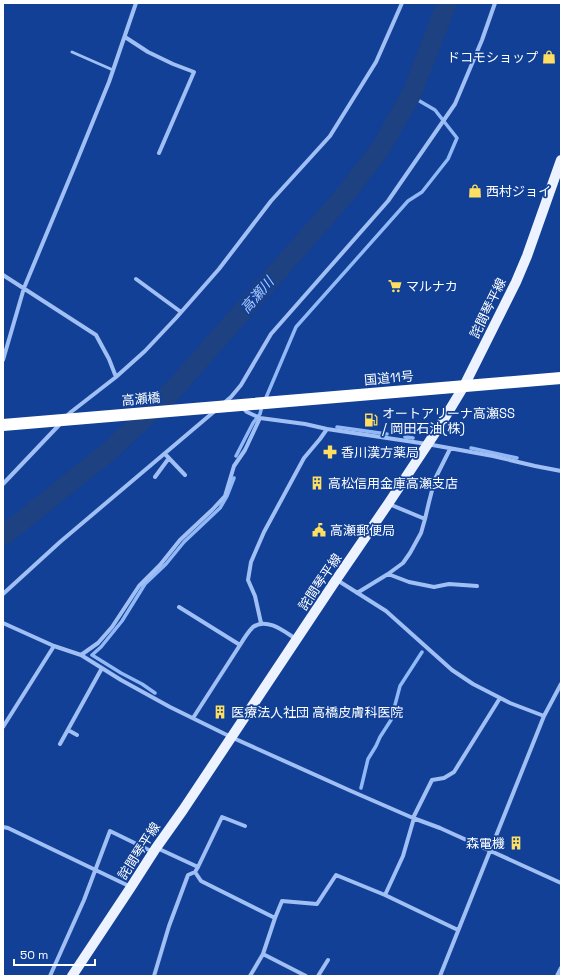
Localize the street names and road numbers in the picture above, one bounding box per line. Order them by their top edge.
street label: 詫間琴平線 [466,275,510,341]
street label: 国道11号 [363,367,415,389]
street label: 高瀬橋 [121,389,161,409]
street label: 詫間琴平線 [295,550,345,614]
street label: 詫間琴平線 [114,819,164,883]

